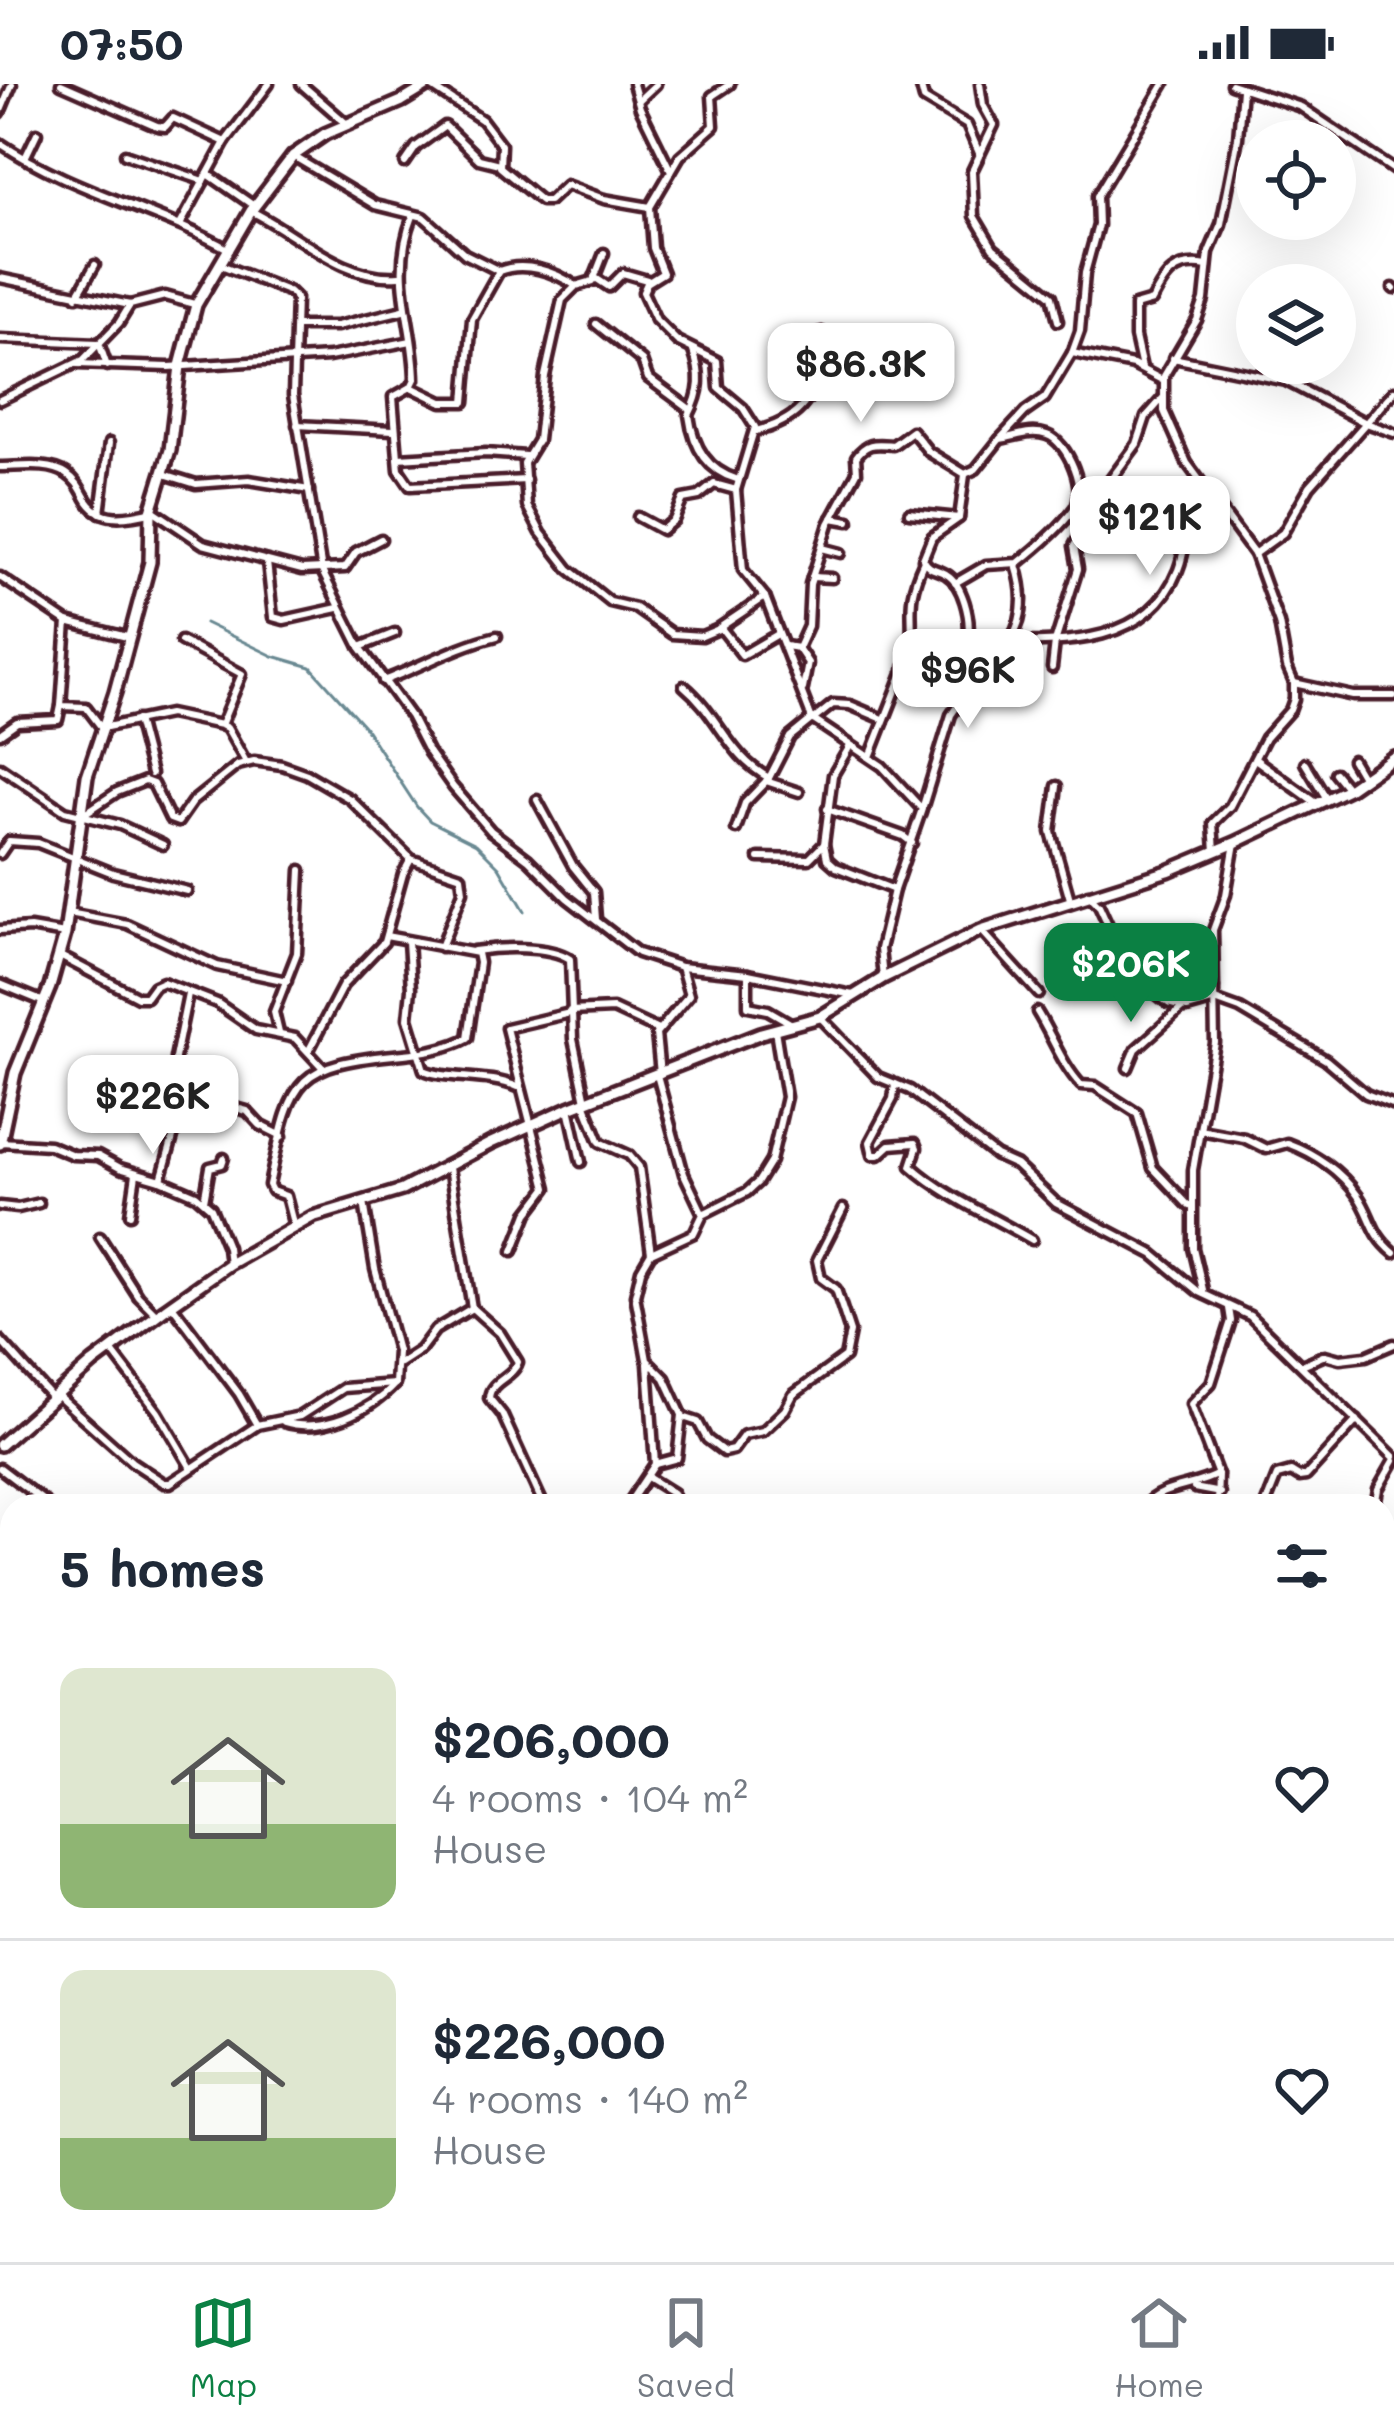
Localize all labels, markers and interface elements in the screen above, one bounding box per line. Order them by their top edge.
text: 07:50 [60,13,183,71]
map controls [1236,120,1356,384]
button: locate [1236,120,1356,240]
button: layers [1236,264,1356,384]
pin: $86.3K [763,323,959,425]
text: $86.3K [795,336,927,387]
pin: $121K [1066,476,1234,578]
text: $121K [1097,489,1203,540]
pin: $96K [897,629,1039,731]
text: $96K [920,642,1016,693]
pin: $206K [1047,923,1215,1025]
text: $206K [1071,936,1191,987]
pin: $226K [69,1055,237,1157]
text: $226K [95,1068,211,1119]
text: 5 homes [60,1533,265,1600]
icon: filters [1269,1533,1335,1599]
text: $206,000 [432,1704,670,1771]
icon: home [156,1716,300,1860]
icon: heart [1269,1755,1335,1821]
text: 4 rooms · 104 m² [432,1771,748,1822]
text: House [432,1822,547,1873]
text: $226,000 [432,2005,665,2072]
icon: home [156,2018,300,2162]
icon: heart [1269,2057,1335,2123]
text: 4 rooms · 140 m² [432,2072,748,2123]
text: House [432,2123,547,2174]
tab: Map [190,2290,257,2405]
tab: Saved [637,2290,735,2405]
tab: Home [1114,2290,1204,2405]

